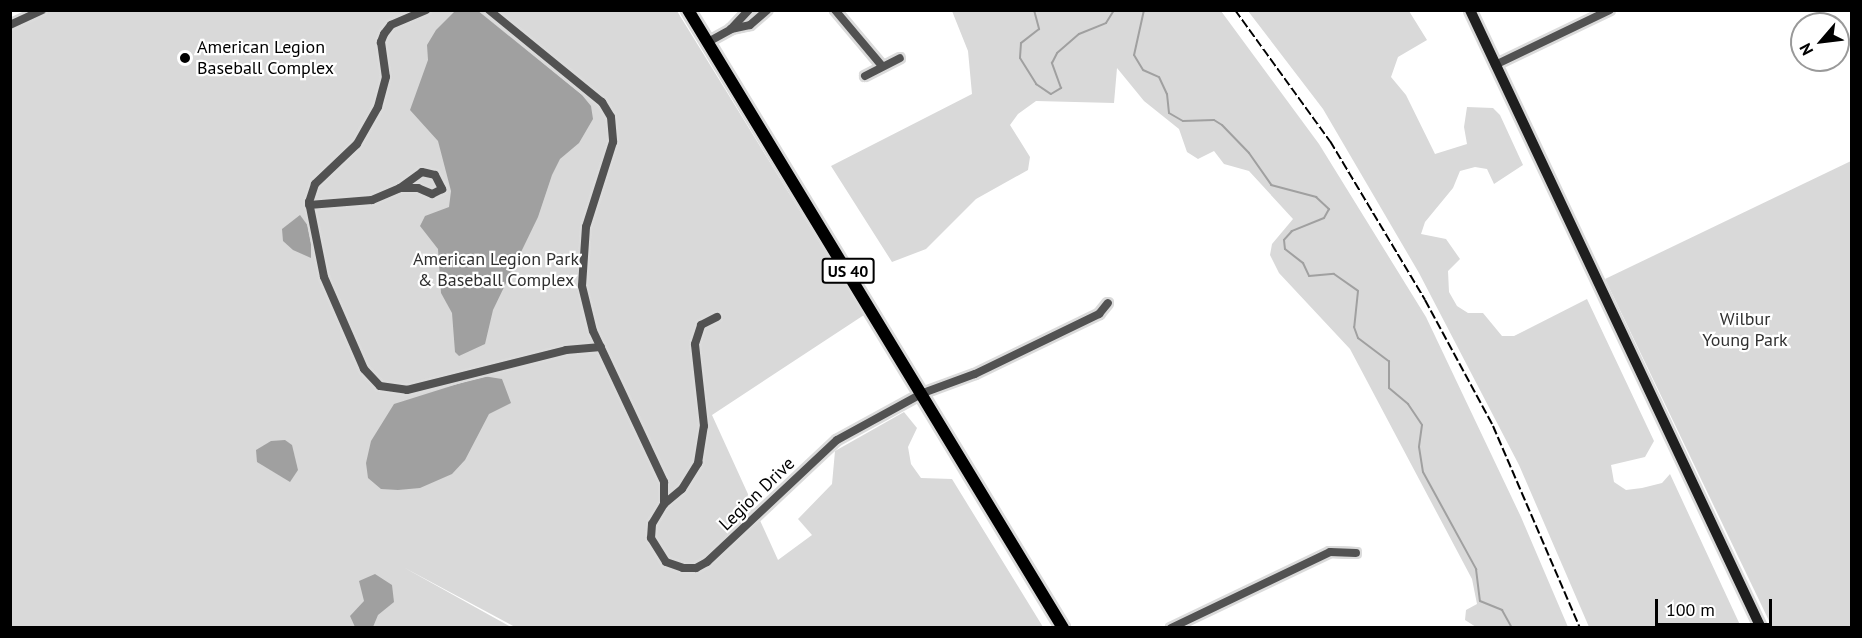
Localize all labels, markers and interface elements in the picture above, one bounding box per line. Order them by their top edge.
north arrow [1790,12,1850,72]
place label: American Legion Baseball Complex [197,37,334,80]
text: N [1795,40,1817,59]
marker: American Legion Baseball Complex [178,51,192,65]
park label: American Legion Park & Baseball Complex [413,249,579,292]
road number: US 40 [821,258,875,284]
park label: Wilbur Young Park [1702,309,1788,352]
street label: Legion Drive [715,453,799,535]
scale bar [1658,587,1775,625]
text: 100 m [1666,598,1715,621]

